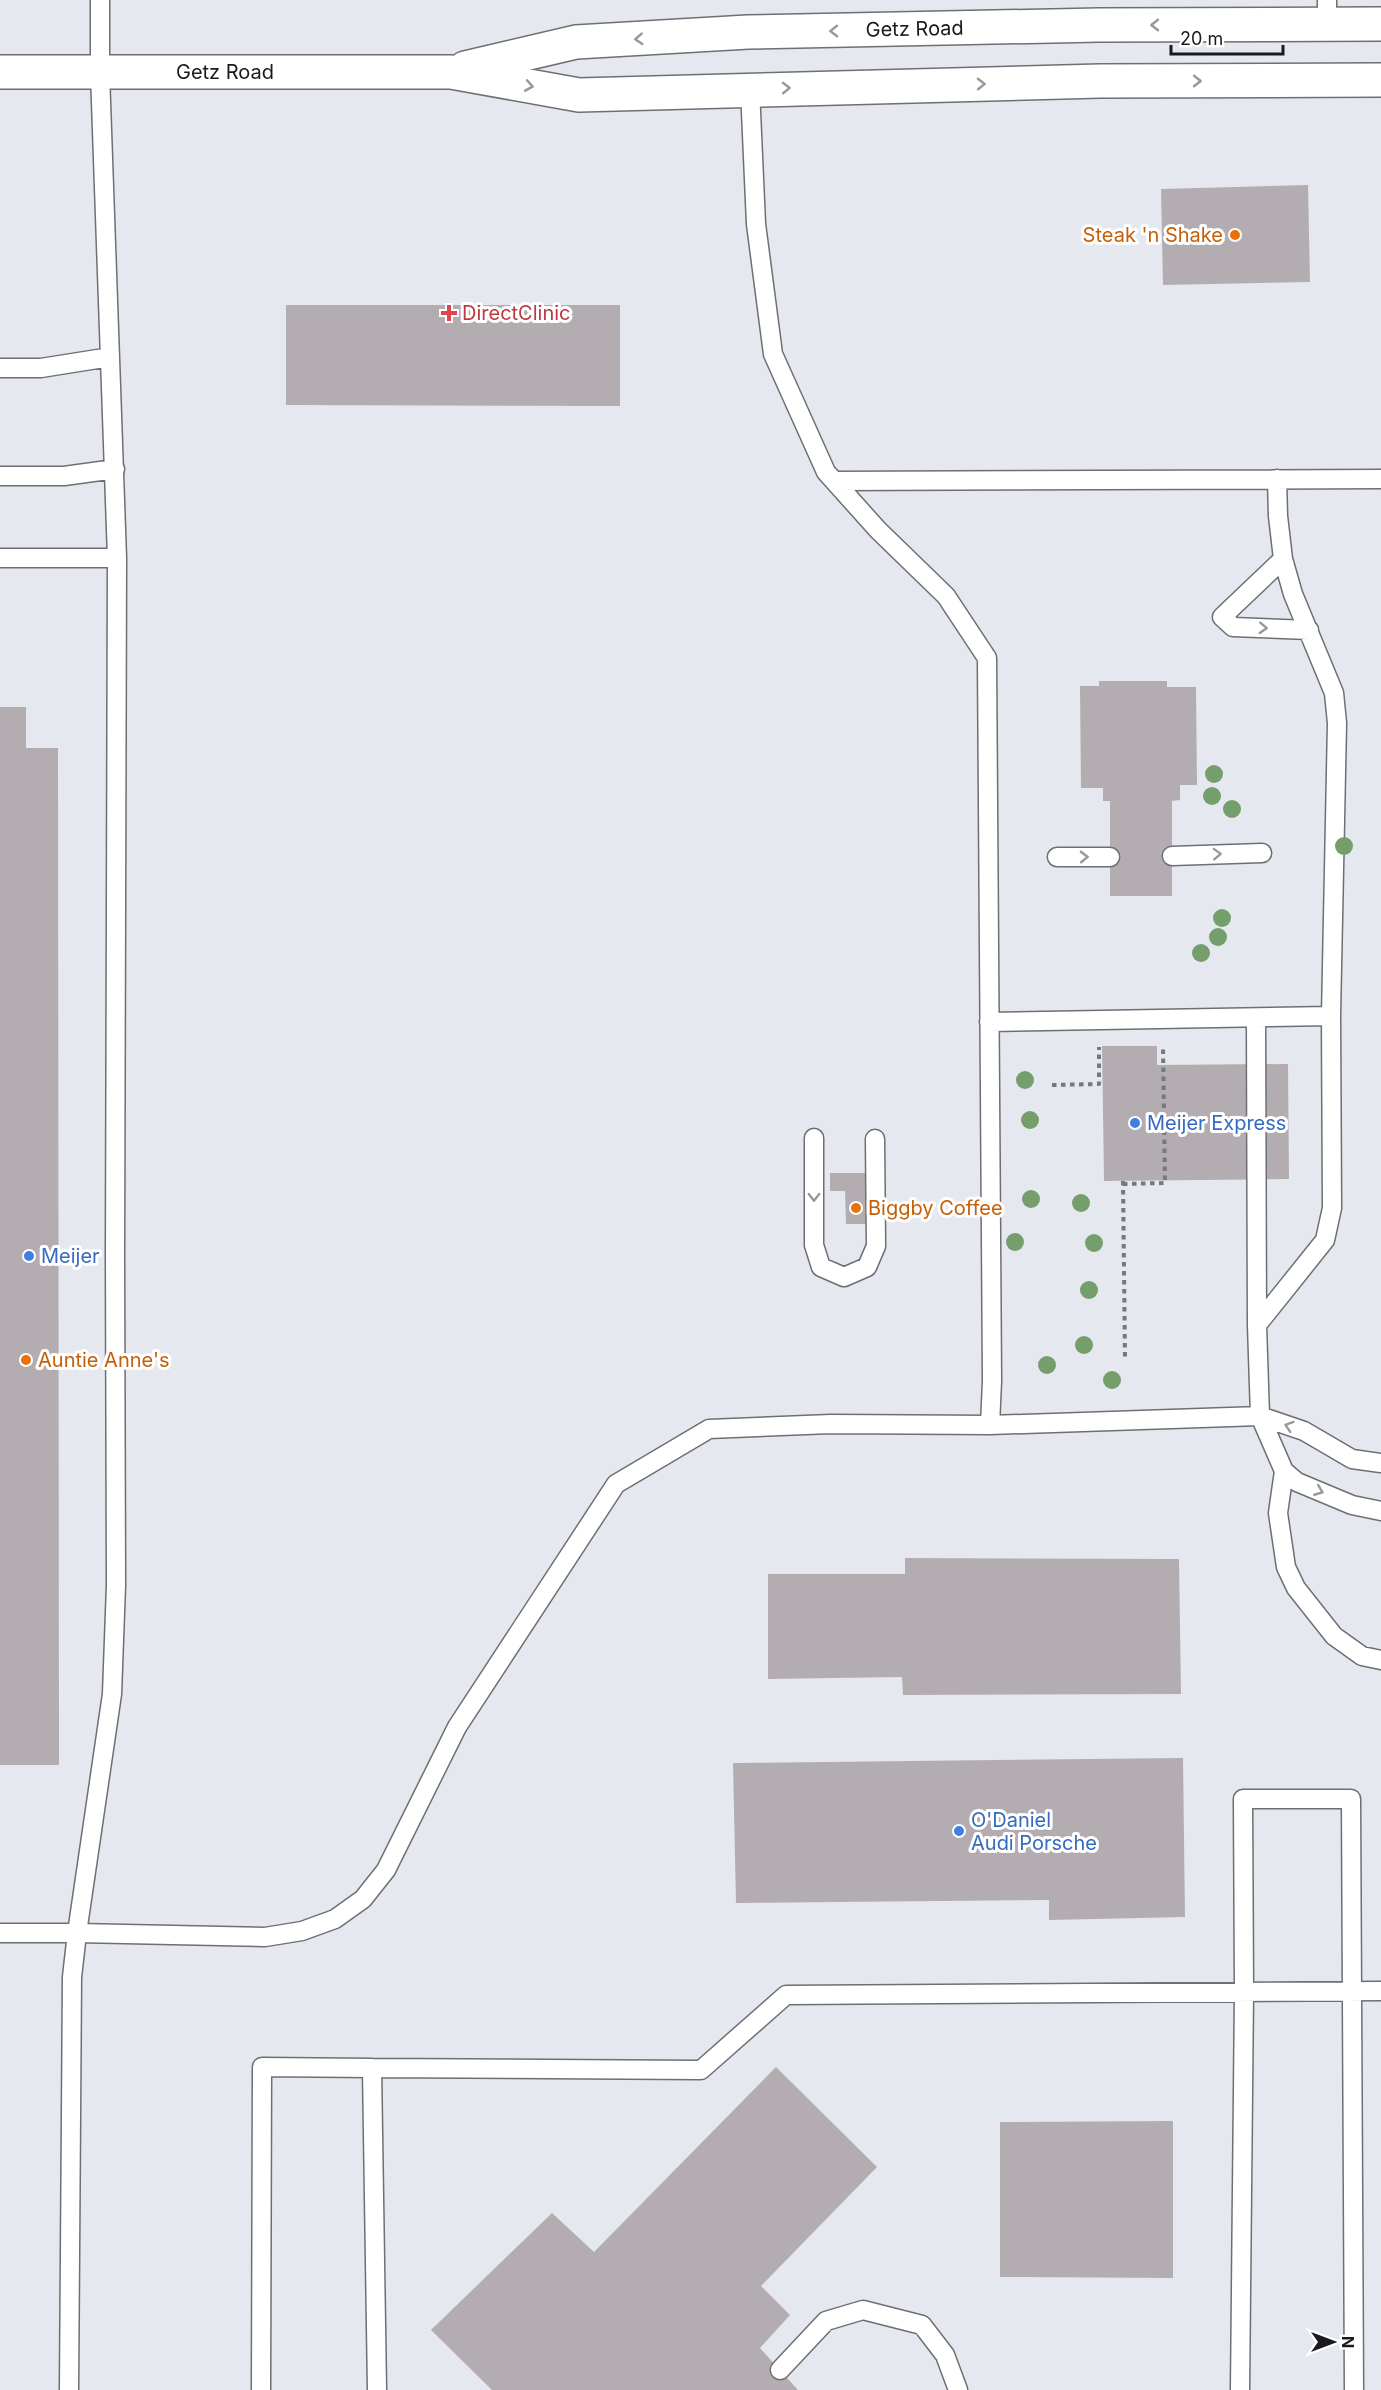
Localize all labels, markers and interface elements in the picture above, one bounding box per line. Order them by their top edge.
street label: Getz Road [865,16,964,42]
scale bar [1171,18,1284,56]
one-way arrow [1150,19,1159,31]
one-way arrow [829,25,838,37]
text: 20 m [1180,28,1223,49]
one-way arrow [634,32,643,45]
street label: Getz Road [176,60,274,84]
one-way arrow [1193,75,1202,87]
one-way arrow [977,78,986,90]
one-way arrow [524,79,534,92]
one-way arrow [782,82,791,94]
place label: Steak 'n Shake [1083,223,1223,247]
marker: Steak 'n Shake [1228,228,1242,242]
place label: DirectClinic [462,301,571,325]
marker: DirectClinic [440,304,458,322]
one-way arrow [1259,622,1268,635]
one-way arrow [1213,848,1222,861]
one-way arrow [1079,851,1088,863]
place label: Meijer Express [1147,1111,1286,1135]
marker: Meijer Express [1128,1116,1142,1130]
one-way arrow [808,1192,820,1201]
place label: Biggby Coffee [868,1196,1003,1220]
marker: Biggby Coffee [849,1201,863,1215]
place label: Meijer [41,1244,100,1268]
marker: Meijer [22,1249,36,1263]
place label: Auntie Anne's [38,1348,169,1372]
marker: Auntie Anne's [19,1353,33,1367]
one-way arrow [1284,1421,1295,1433]
one-way arrow [1313,1484,1324,1496]
place label: O'Daniel Audi Porsche [971,1808,1097,1855]
marker: O'Daniel Audi Porsche [952,1824,966,1838]
north arrow [1303,2312,1363,2372]
text: N [1338,2336,1358,2348]

